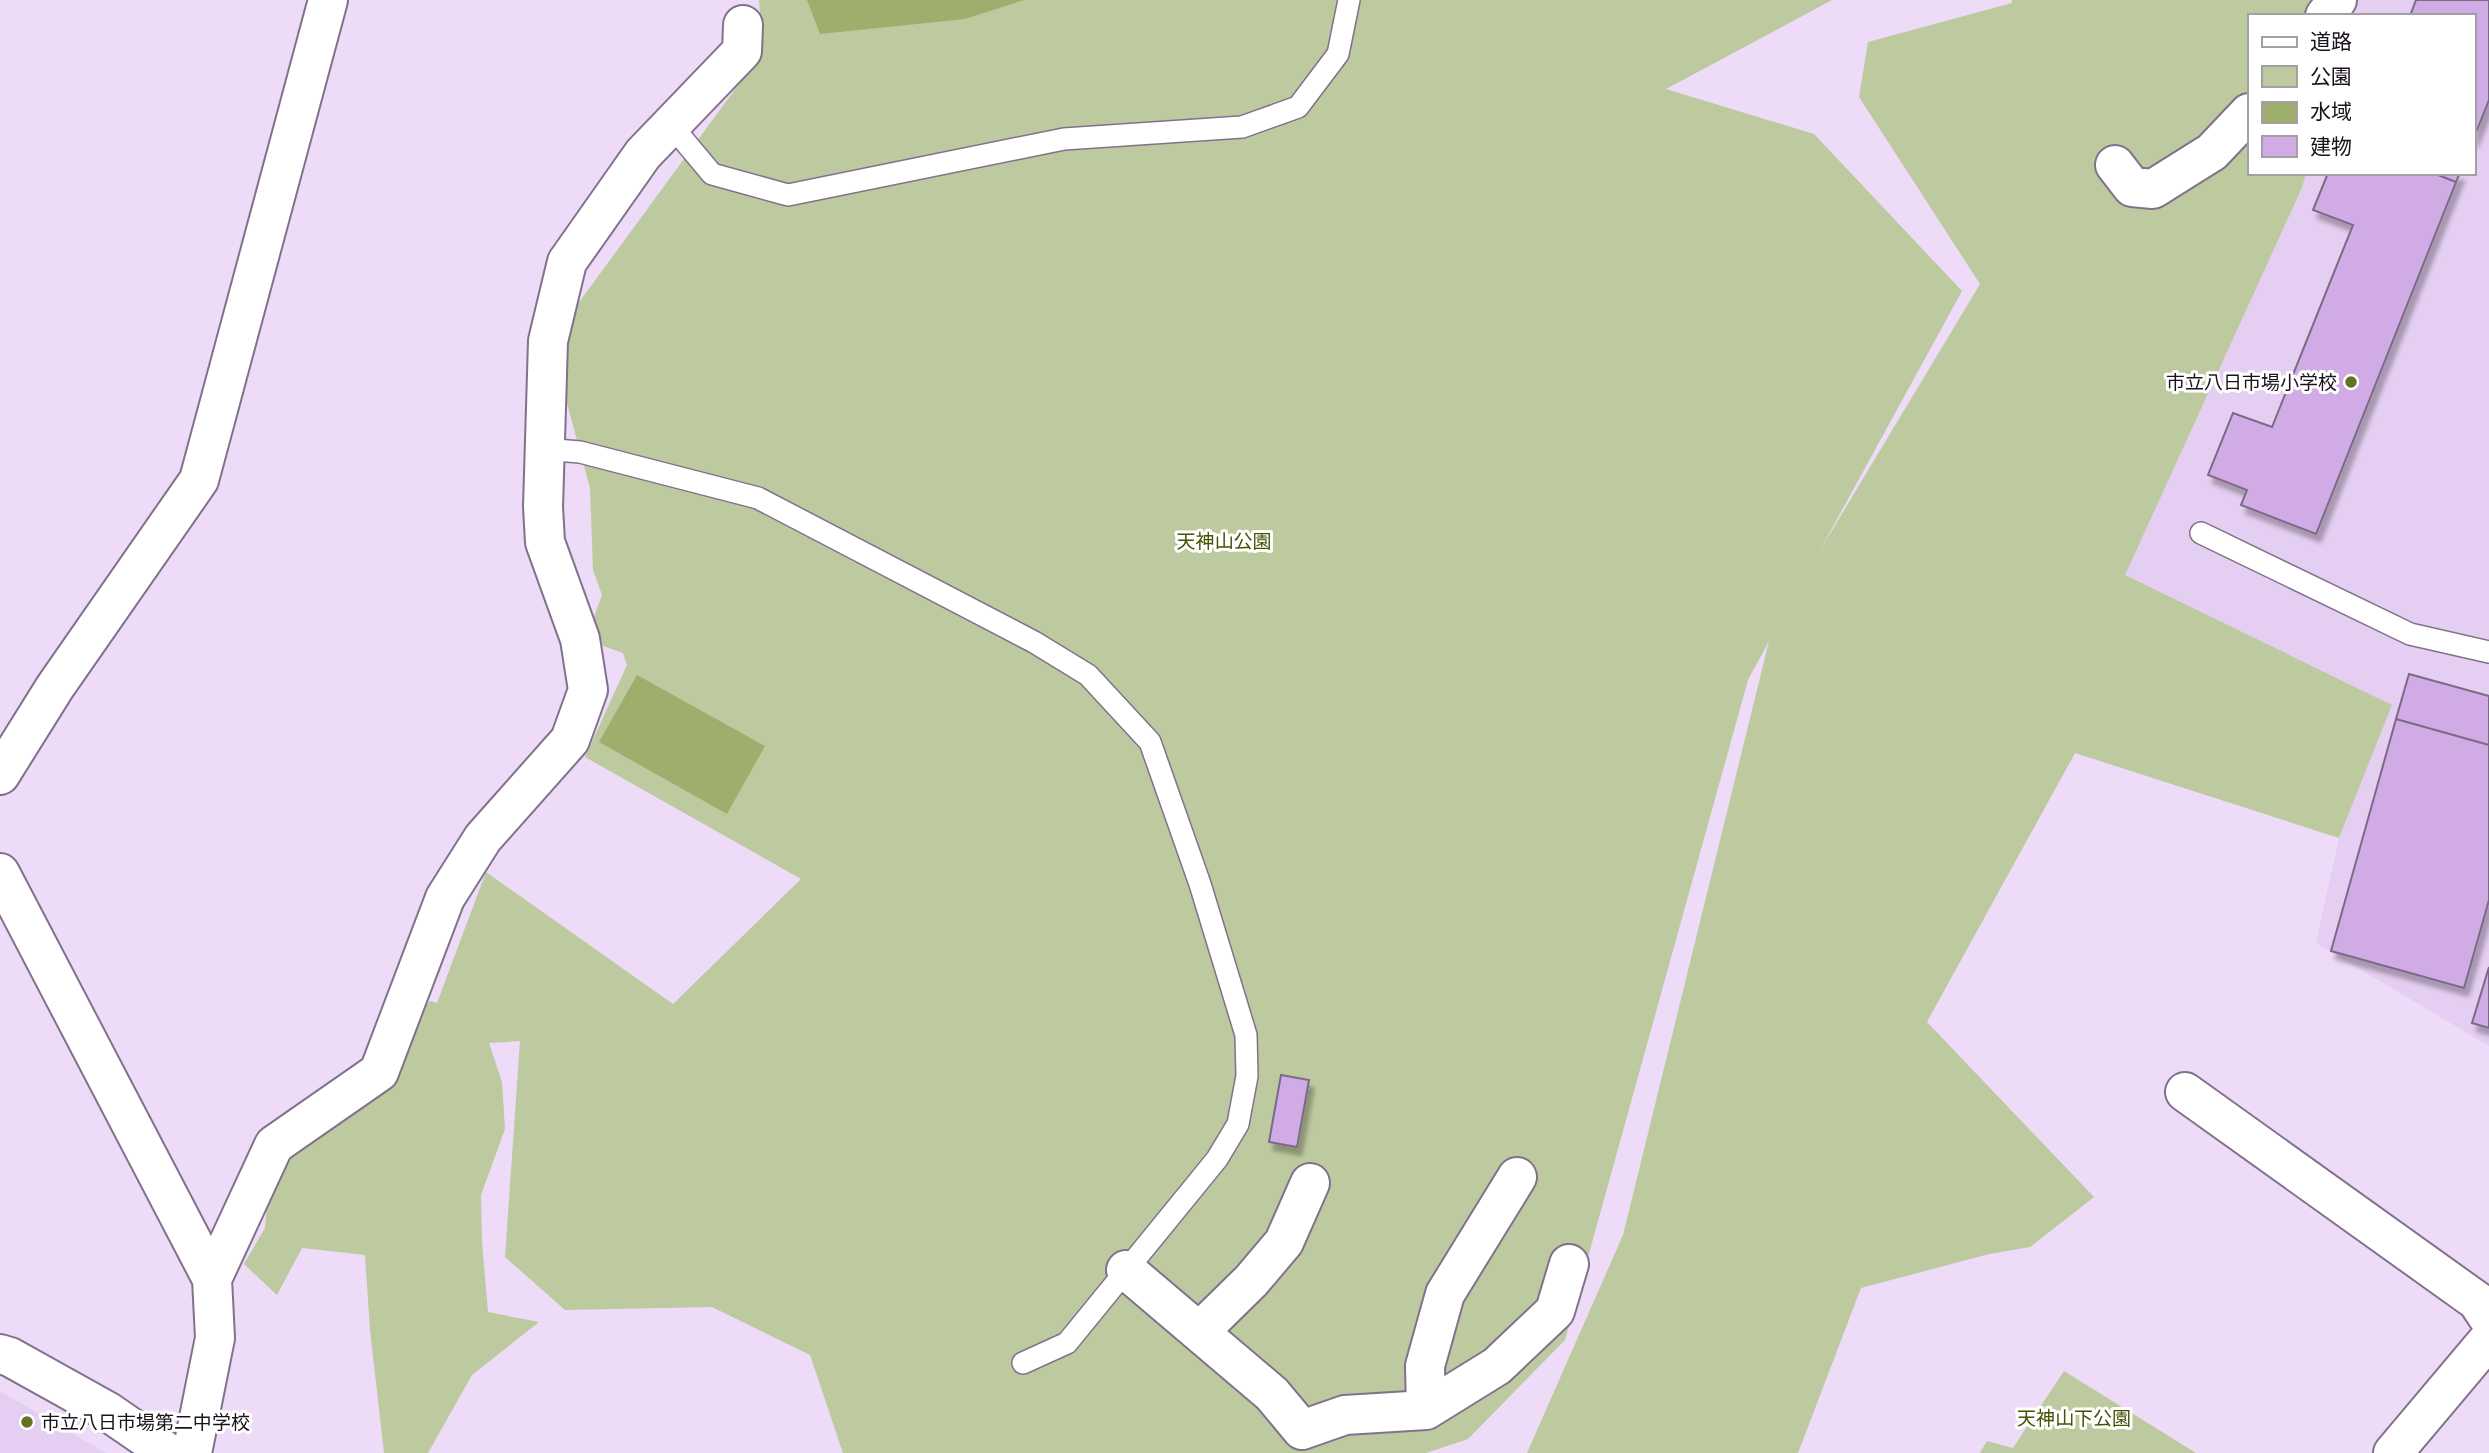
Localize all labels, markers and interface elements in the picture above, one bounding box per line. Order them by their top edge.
legend [2248,14,2475,175]
text: 道路 [2310,28,2352,54]
text: 公園 [2310,63,2352,89]
text: 水域 [2310,98,2352,124]
text: 建物 [2310,133,2352,159]
place label: 市立八日市場小学校 [2166,370,2337,394]
marker: 市立八日市場小学校 [2343,374,2359,390]
park label: 天神山公園 [1176,529,1272,553]
park label: 天神山下公園 [2017,1406,2131,1430]
place label: 市立八日市場第二中学校 [41,1410,250,1434]
marker: 市立八日市場第二中学校 [19,1414,35,1430]

